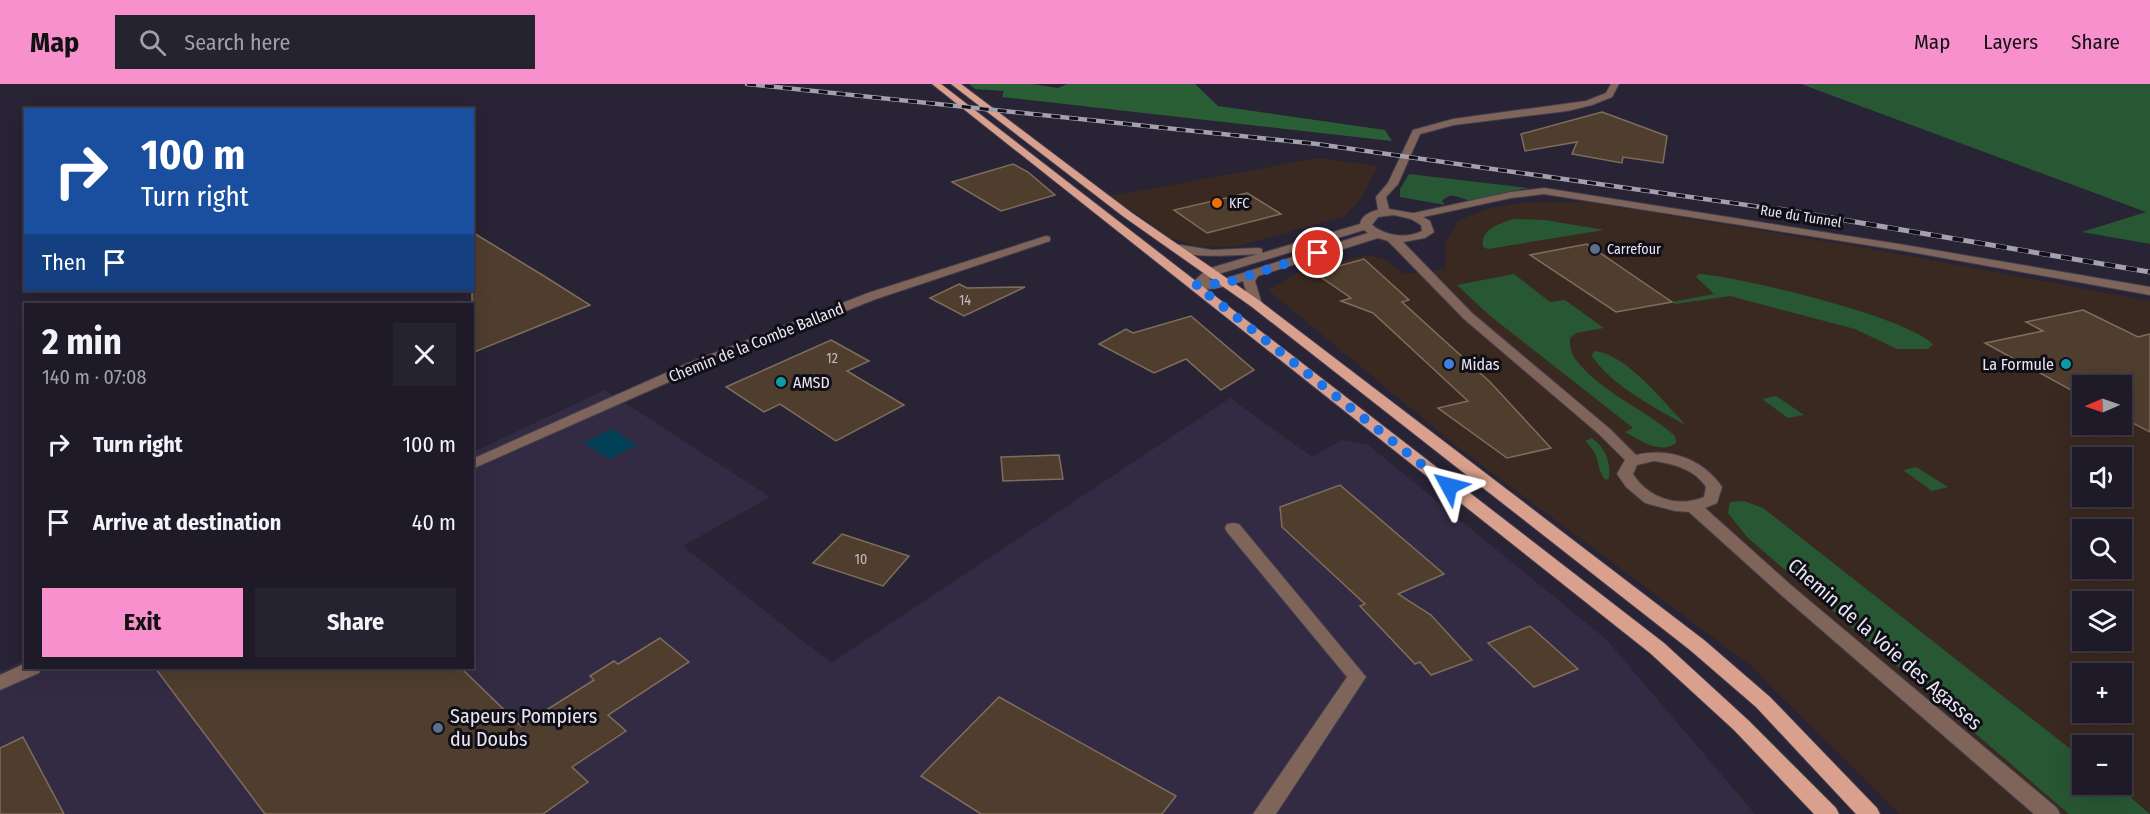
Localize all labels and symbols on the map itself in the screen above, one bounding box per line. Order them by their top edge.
place label: KFC [1229,195,1249,212]
marker: KFC [1210,196,1224,210]
street label: Rue du Tunnel [1759,202,1843,231]
pin [1292,227,1343,278]
place label: Carrefour [1607,241,1661,258]
marker: Carrefour [1588,242,1602,256]
house number: 14 [959,292,971,309]
street label: Chemin de la Combe Balland [666,299,847,386]
house number: 12 [826,350,838,367]
place label: Midas [1461,355,1500,374]
place label: La Formule [1982,355,2054,374]
marker: Midas [1442,357,1456,371]
marker: La Formule [2059,357,2073,371]
place label: AMSD [793,373,830,392]
marker: AMSD [774,375,788,389]
north arrow [2072,375,2132,435]
position arrow [1417,454,1481,518]
house number: 10 [855,551,867,568]
street label: Chemin de la Voie des Agasses [1783,553,1987,735]
place label: Sapeurs Pompiers du Doubs [450,704,597,751]
marker: Sapeurs Pompiers du Doubs [431,721,445,735]

